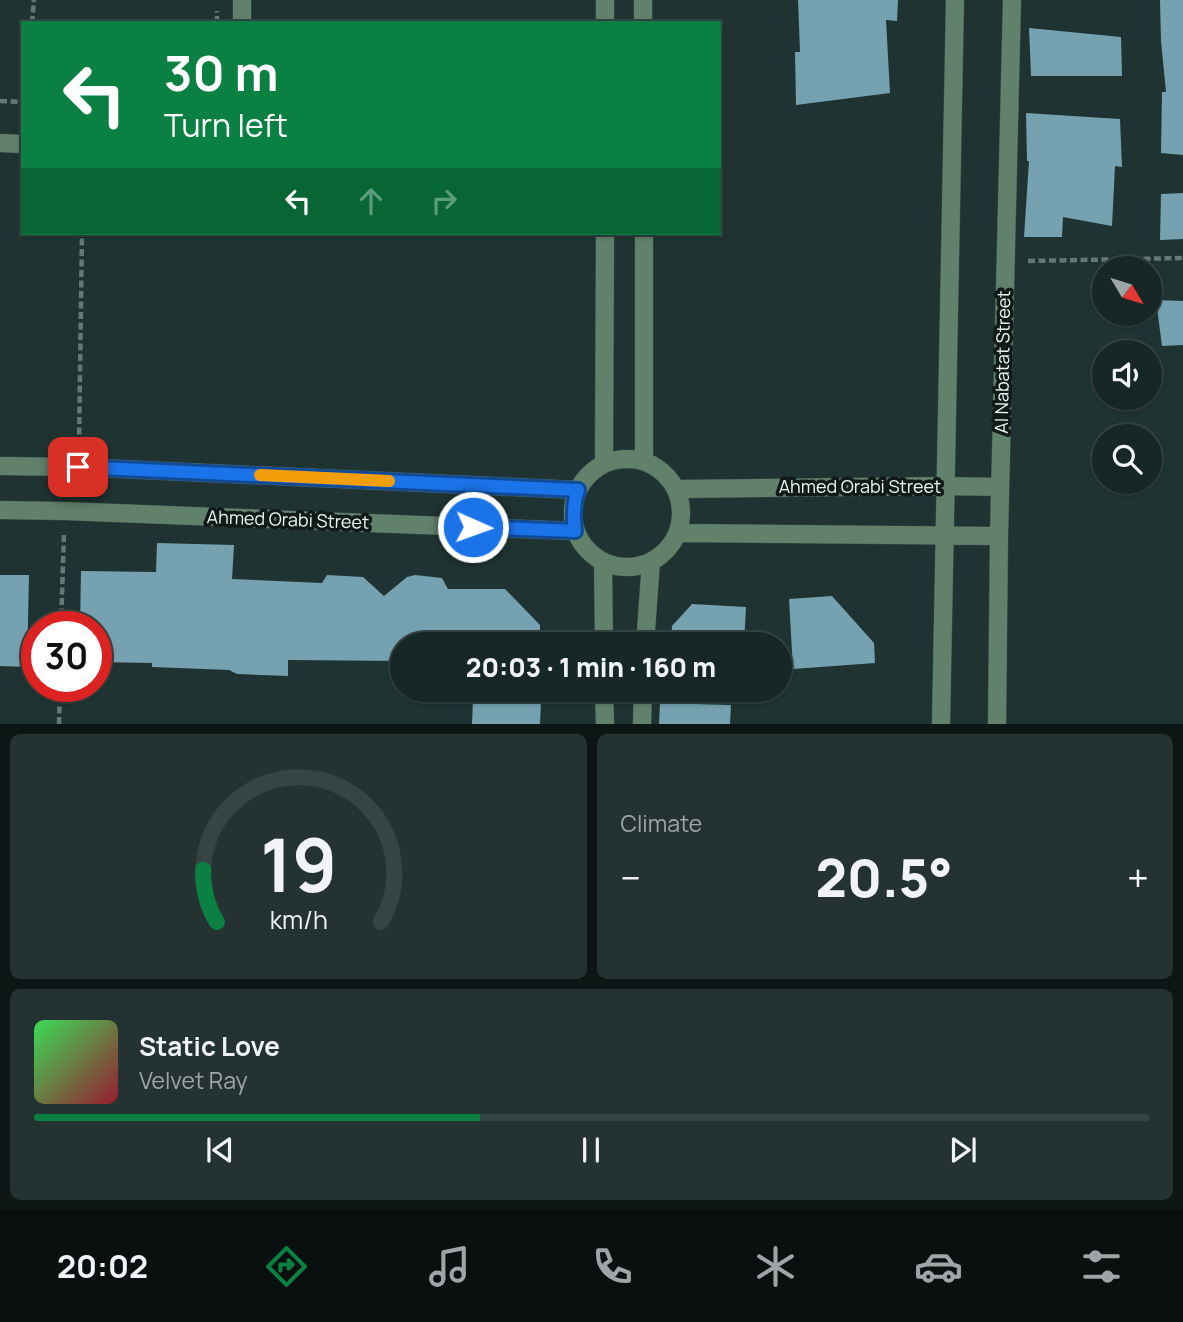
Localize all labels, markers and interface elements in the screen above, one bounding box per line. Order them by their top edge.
text: 30 m [164,39,279,106]
icon: left [49,49,140,140]
text: Turn left [164,103,288,147]
icon: left [279,182,317,220]
icon: ahead [352,182,390,220]
icon: right [425,182,463,220]
north arrow [1092,256,1162,326]
map controls [1092,256,1162,494]
street label: Al Nabatat Street [989,290,1015,434]
button: sound [1092,340,1162,410]
button: search [1092,424,1162,494]
pin [48,437,108,497]
icon: arrive [59,448,97,486]
street label: Ahmed Orabi Street [779,474,941,498]
position arrow [436,490,510,564]
street label: Ahmed Orabi Street [206,504,370,534]
speed limit sign: 30 [21,611,112,702]
text: 20:03 · 1 min · 160 m [466,649,716,685]
text: Climate [621,807,702,839]
text: 19 [260,815,337,915]
text: 20.5° [815,842,953,913]
text: − [621,851,641,903]
text: + [1127,851,1149,903]
text: km/h [269,902,327,937]
text: Static Love [139,1028,280,1064]
text: Velvet Ray [139,1064,248,1096]
icon: previous [201,1131,239,1169]
icon: pause [572,1131,610,1169]
icon: next [944,1131,982,1169]
icon: directions [262,1242,311,1291]
icon: music [425,1242,474,1291]
icon: phone [588,1242,637,1291]
icon: climate [751,1242,800,1291]
icon: car [914,1242,963,1291]
icon: filters [1077,1242,1126,1291]
text: 20:02 [57,1244,148,1288]

